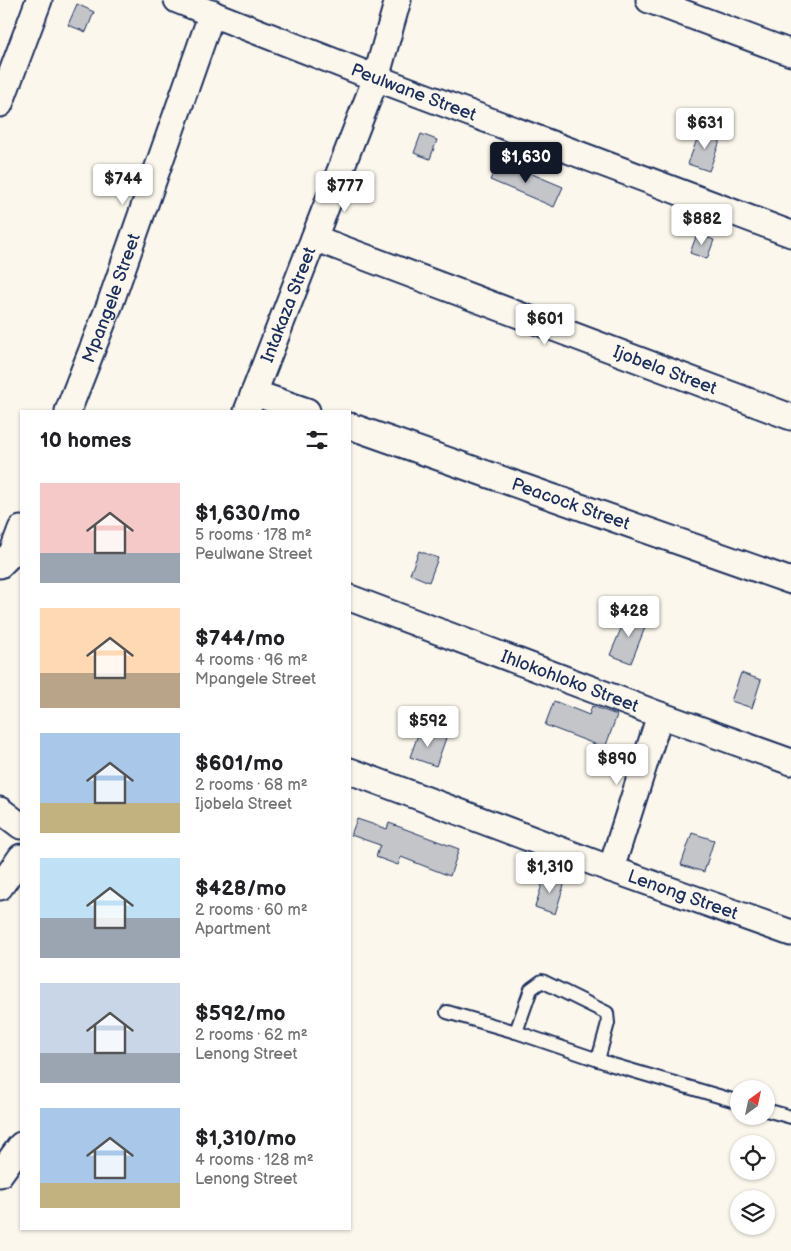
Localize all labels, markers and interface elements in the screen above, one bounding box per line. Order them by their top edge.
street label: Peulwane Street [348,59,480,125]
pin: $631 [675,108,735,150]
text: $631 [687,114,723,133]
pin: $1,630 [485,142,567,184]
text: $1,630 [501,148,551,167]
pin: $744 [93,164,153,206]
text: $744 [104,170,142,189]
pin: $777 [315,170,375,213]
text: $777 [326,177,364,196]
pin: $882 [672,204,732,246]
text: $882 [682,210,722,229]
street label: Mpangele Street [78,230,145,366]
street label: Intakaza Street [256,243,320,365]
pin: $601 [515,304,575,346]
text: $601 [527,310,563,329]
street label: Ijobela Street [610,341,720,399]
icon: filters [303,426,331,454]
text: 10 homes [40,428,131,453]
street label: Peacock Street [509,473,633,534]
text: $1,630/mo [195,501,300,526]
icon: home [80,503,140,563]
text: 5 rooms · 178 m² [195,526,312,545]
text: Peulwane Street [195,545,313,564]
pin: $428 [599,596,659,638]
text: $428 [609,602,649,621]
text: $744/mo [195,626,285,651]
icon: home [80,628,140,688]
street label: Ihlokohloko Street [498,646,642,717]
text: 4 rooms · 96 m² [195,651,308,670]
text: Mpangele Street [195,670,316,689]
pin: $592 [398,706,458,748]
text: $592 [409,712,447,731]
pin: $890 [587,744,647,786]
text: $890 [597,750,637,769]
text: $601/mo [195,751,283,776]
icon: home [80,753,140,813]
text: 2 rooms · 68 m² [195,776,308,795]
text: Ijobela Street [195,795,292,814]
pin: $1,310 [509,852,591,894]
text: $1,310 [527,858,573,877]
street label: Lenong Street [625,865,741,924]
text: $428/mo [195,876,286,901]
icon: home [80,878,140,938]
text: 2 rooms · 60 m² [195,901,308,920]
text: Apartment [195,920,271,939]
text: $592/mo [195,1001,286,1026]
icon: home [80,1003,140,1063]
text: 2 rooms · 62 m² [195,1026,308,1045]
text: Lenong Street [195,1045,298,1064]
north arrow [730,1080,775,1125]
map controls [730,1080,775,1235]
text: $1,310/mo [195,1126,296,1151]
icon: home [80,1128,140,1188]
button: locate [730,1135,775,1180]
text: 4 rooms · 128 m² [195,1151,314,1170]
text: Lenong Street [195,1170,298,1189]
button: layers [730,1190,775,1235]

